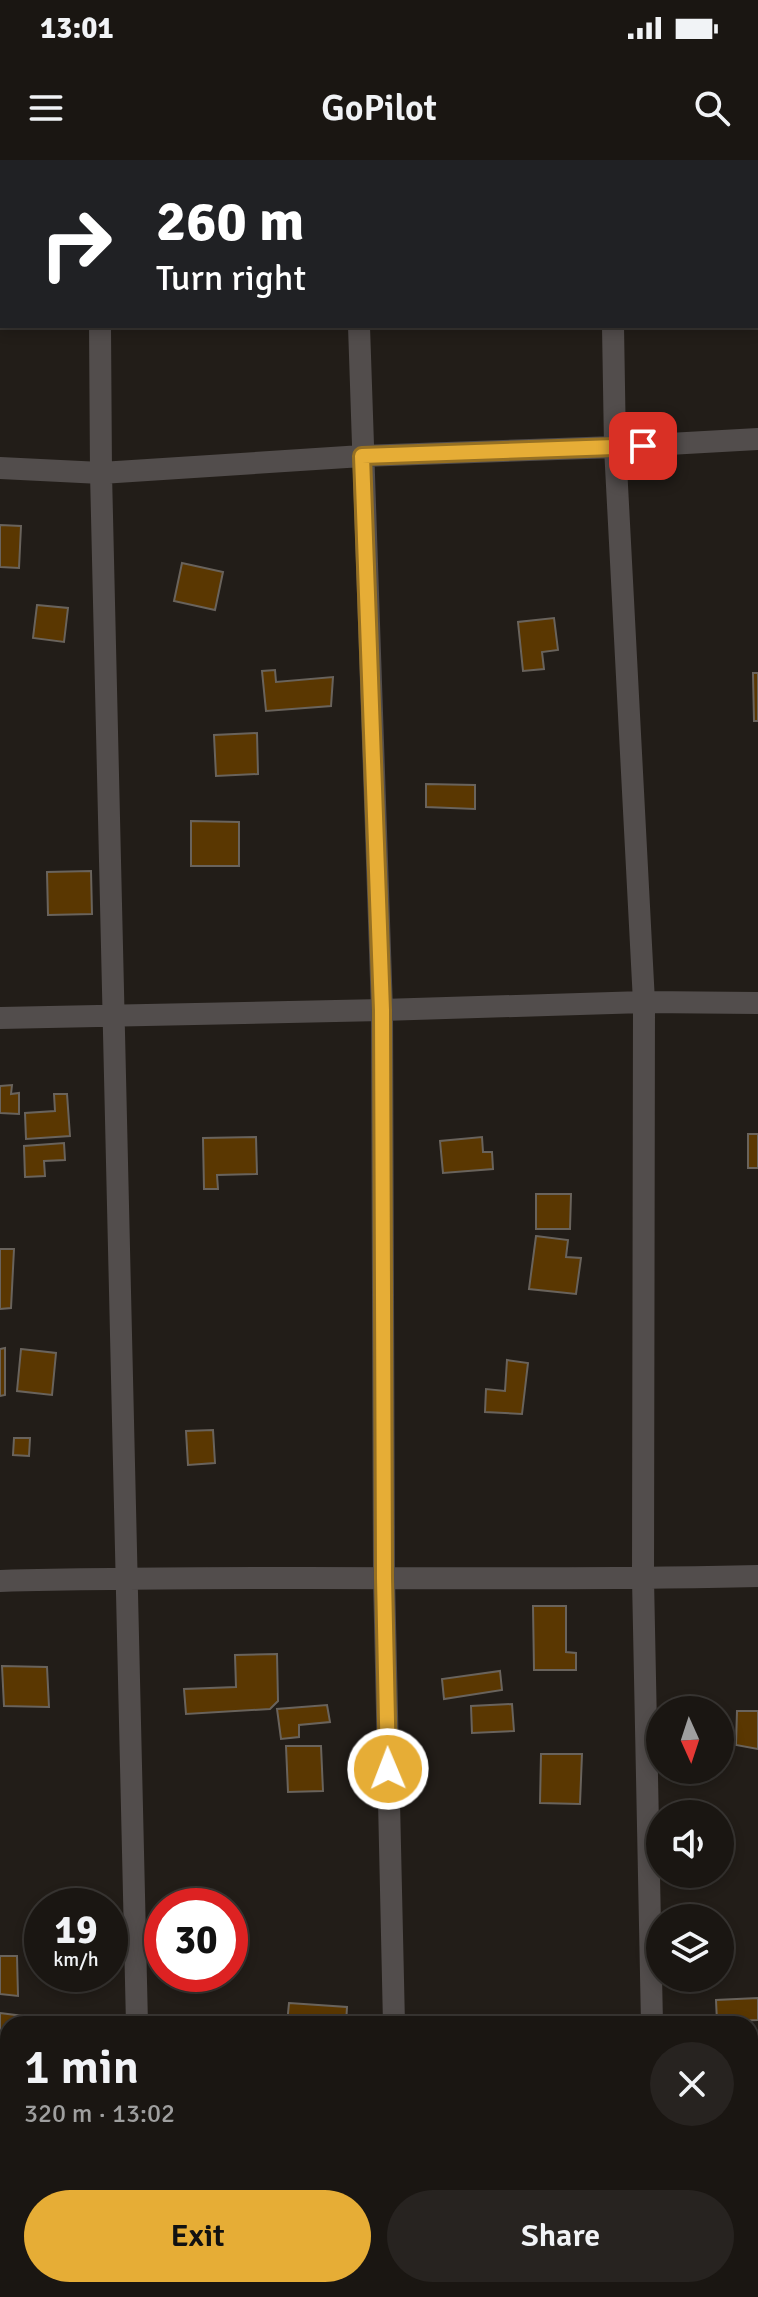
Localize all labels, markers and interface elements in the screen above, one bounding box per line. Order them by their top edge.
text: 13:01 [40,10,114,47]
icon: menu [24,86,68,130]
text: GoPilot [321,86,437,131]
icon: search [690,86,734,130]
text: 260 m [156,187,304,256]
icon: right [24,192,128,296]
text: Turn right [156,256,306,301]
pin [609,412,677,480]
icon: arrive [621,424,665,468]
north arrow [646,1696,734,1784]
map controls [646,1696,734,1992]
position arrow [346,1727,430,1811]
button: sound [646,1800,734,1888]
speed limit sign: 30 [144,1888,248,1992]
button: layers [646,1904,734,1992]
text: 19 [54,1905,98,1955]
text: km/h [53,1947,99,1972]
text: 1 min [24,2038,139,2097]
button: close [650,2042,734,2126]
text: 320 m · 13:02 [24,2098,175,2130]
button: Exit [24,2190,371,2282]
button: Share [387,2190,734,2282]

